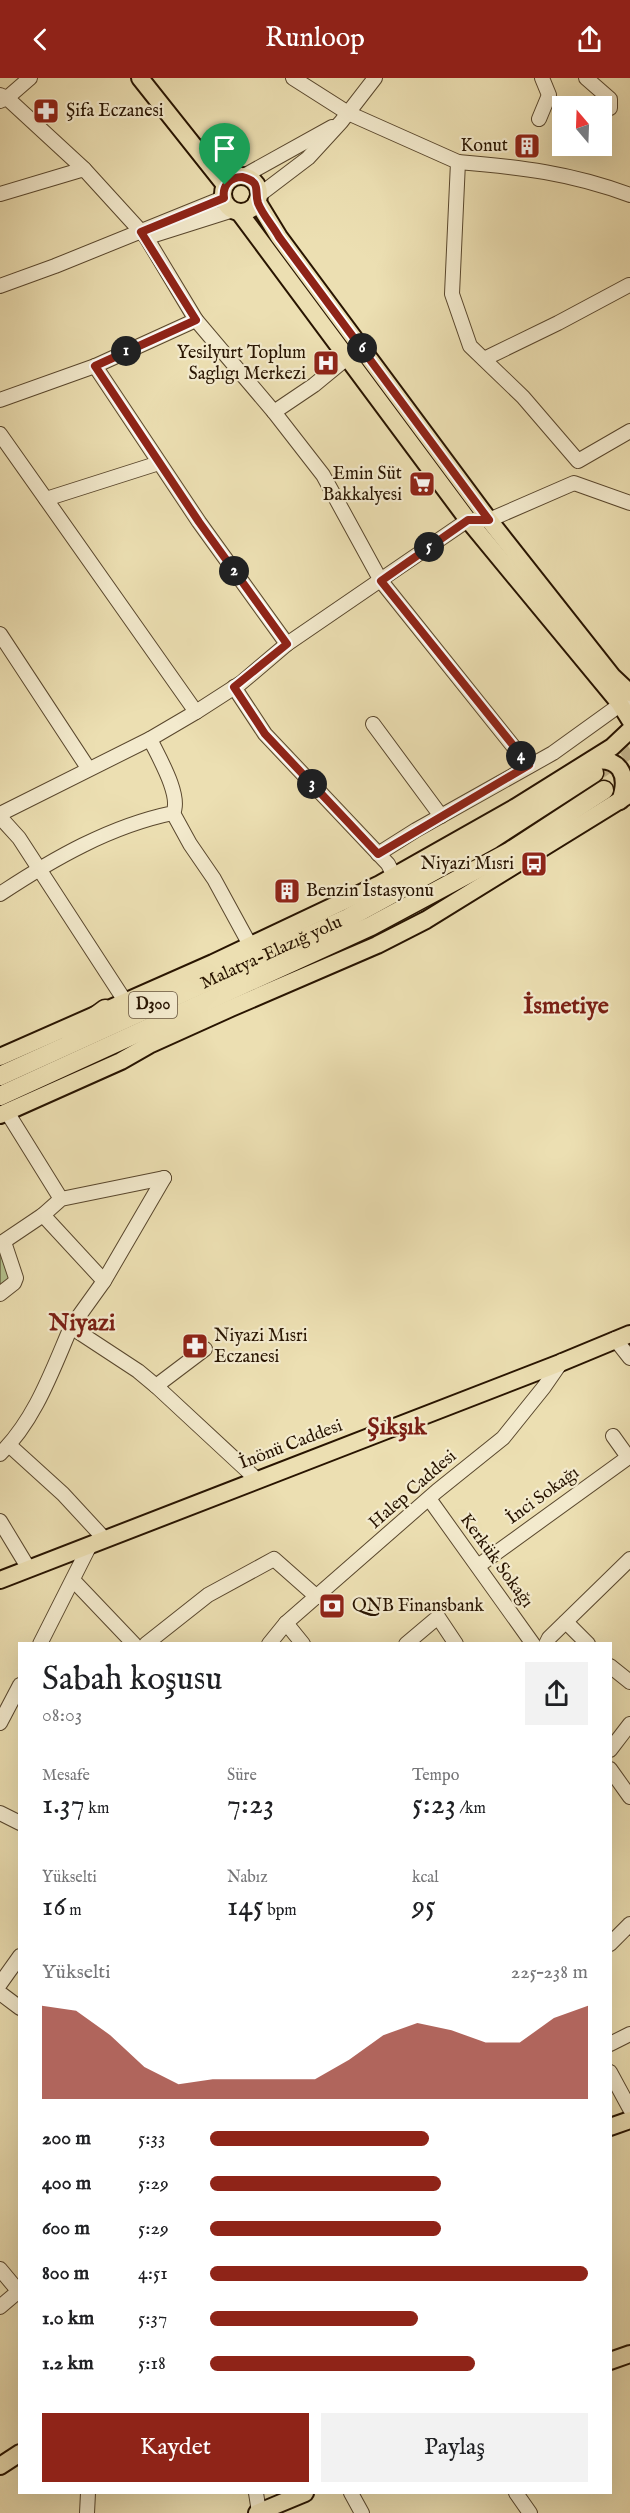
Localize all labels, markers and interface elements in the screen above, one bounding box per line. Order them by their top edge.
text: Runloop [265,22,365,56]
icon: back [24,23,57,56]
icon: share [573,23,606,56]
pharmacy icon: Şifa Eczanesi [31,96,61,126]
north arrow [552,96,612,156]
map controls [552,96,612,156]
place label: Şifa Eczanesi [66,100,164,123]
pin [199,123,250,185]
building icon: Konut [512,131,542,161]
icon: arrive [208,132,241,165]
place label: Konut [460,135,508,158]
pin: 6 [347,333,377,363]
pin: 1 [111,336,141,366]
text: 6 [359,338,365,358]
text: 1 [123,341,129,361]
place label: Yesilyurt Toplum Saglıgı Merkezi [177,342,306,386]
hospital icon: Yesilyurt Toplum Saglıgı Merkezi [311,348,341,378]
place label: Emin Süt Bakkalyesi [323,463,402,507]
supermarket icon: Emin Süt Bakkalyesi [407,469,437,499]
pin: 5 [414,532,444,562]
text: 5 [426,537,432,557]
pin: 2 [219,556,249,586]
text: 2 [230,561,238,581]
pin: 4 [506,741,536,771]
text: 4 [517,746,525,766]
pin: 3 [297,769,327,799]
text: 3 [309,774,315,794]
bus stop icon: Niyazi Mısri [519,849,549,879]
place label: Niyazi Mısri [421,853,514,876]
building icon: Benzin İstasyonu [272,876,302,906]
place label: Benzin İstasyonu [306,879,434,903]
street label: Malatya-Elazığ yolu [197,911,346,995]
district label: İsmetiye [523,991,609,1022]
road number: D300 [129,992,177,1018]
district label: Niyazi [48,1308,116,1339]
place label: Niyazi Mısri Eczanesi [214,1325,308,1369]
pharmacy icon: Niyazi Mısri Eczanesi [180,1331,210,1361]
district label: Şıkşık [367,1412,428,1443]
street label: İnönü Caddesi [236,1414,346,1475]
street label: Halep Caddesi [364,1445,462,1535]
street label: İnci Sokağı [501,1461,584,1530]
street label: Kerkük Sokağı [454,1509,538,1613]
bank icon: QNB Finansbank [317,1591,347,1621]
place label: QNB Finansbank [352,1595,484,1618]
text: Sabah koşusu [42,1659,222,1701]
button: share [525,1662,588,1725]
text: 08:03 [42,1703,82,1728]
text: Mesafe [42,1766,90,1786]
text: Süre [227,1766,257,1786]
text: Tempo [412,1766,459,1786]
text: 1.37 [42,1786,85,1824]
text: 7:23 [227,1786,274,1824]
text: 5:23 [412,1786,456,1824]
text: km [85,1799,109,1819]
text: /km [456,1799,486,1819]
text: Yükselti [42,1868,97,1888]
text: Nabız [227,1868,268,1888]
text: kcal [412,1868,439,1888]
text: 16 [42,1888,66,1926]
text: 145 [227,1888,264,1926]
text: 95 [412,1888,436,1926]
text: m [66,1901,82,1921]
text: bpm [264,1901,297,1921]
text: Yükselti [42,1960,111,1985]
text: 225–238 m [511,1960,588,1985]
text: 200 m [42,2126,91,2151]
text: 5:33 [138,2126,165,2151]
text: 400 m [42,2171,91,2196]
text: 5:29 [138,2171,169,2196]
text: 600 m [42,2216,90,2241]
text: 5:29 [138,2216,169,2241]
text: 800 m [42,2261,89,2286]
text: 4:51 [138,2261,168,2286]
text: 1.0 km [42,2306,94,2331]
text: 5:37 [138,2306,167,2331]
text: 1.2 km [42,2351,94,2376]
text: 5:18 [138,2351,166,2376]
button: Kaydet [42,2413,309,2482]
button: Paylaş [321,2413,588,2482]

